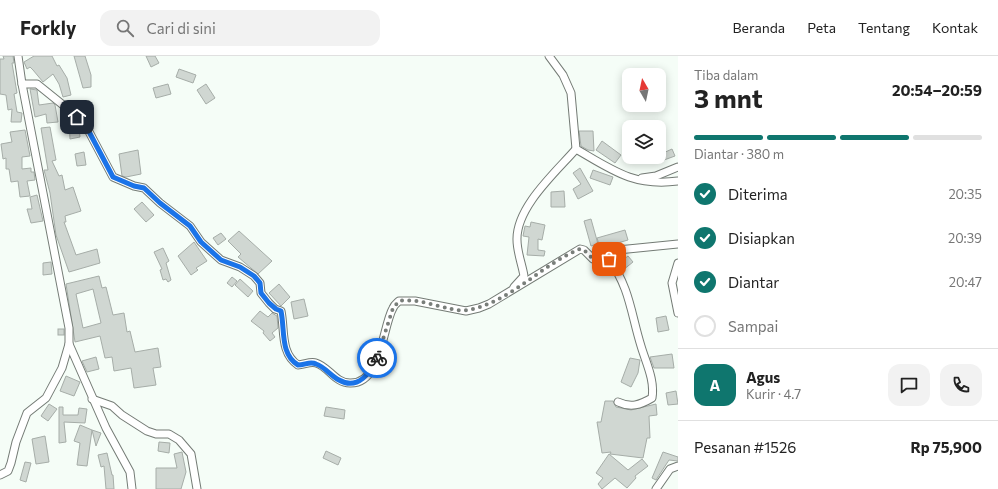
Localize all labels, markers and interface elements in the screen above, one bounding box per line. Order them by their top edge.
search box [100,10,380,46]
text: Forkly [20,16,76,39]
icon: search [114,17,136,39]
text: Cari di sini [146,19,216,37]
text: Beranda [733,19,785,36]
text: Peta [807,19,836,36]
text: Tentang [858,19,910,36]
text: Kontak [932,19,978,36]
text: Tiba dalam [694,67,758,83]
north arrow [622,68,666,112]
map controls [622,68,666,164]
text: 20:54–20:59 [892,81,982,99]
text: 3 mnt [694,82,763,113]
pin [60,100,94,134]
icon: home [66,106,88,128]
button: layers [622,120,666,164]
text: Diantar · 380 m [694,146,784,162]
icon: check [694,183,716,205]
text: Diterima [728,185,788,203]
text: 20:35 [948,186,982,202]
icon: check [694,227,716,249]
text: Disiapkan [728,229,795,247]
text: 20:39 [948,230,982,246]
pin [592,242,626,276]
icon: bag [598,248,620,270]
icon: check [694,271,716,293]
text: Diantar [728,273,779,291]
text: 20:47 [949,274,982,290]
text: Sampai [728,317,778,335]
courier [357,338,397,378]
icon: bike [366,347,388,369]
button: chat [888,364,930,406]
button: phone [940,364,982,406]
text: Agus [746,368,780,386]
text: A [710,376,720,394]
text: Kurir · 4.7 [746,386,801,402]
text: Pesanan #1526 [694,438,796,456]
text: Rp 75,900 [910,438,982,456]

